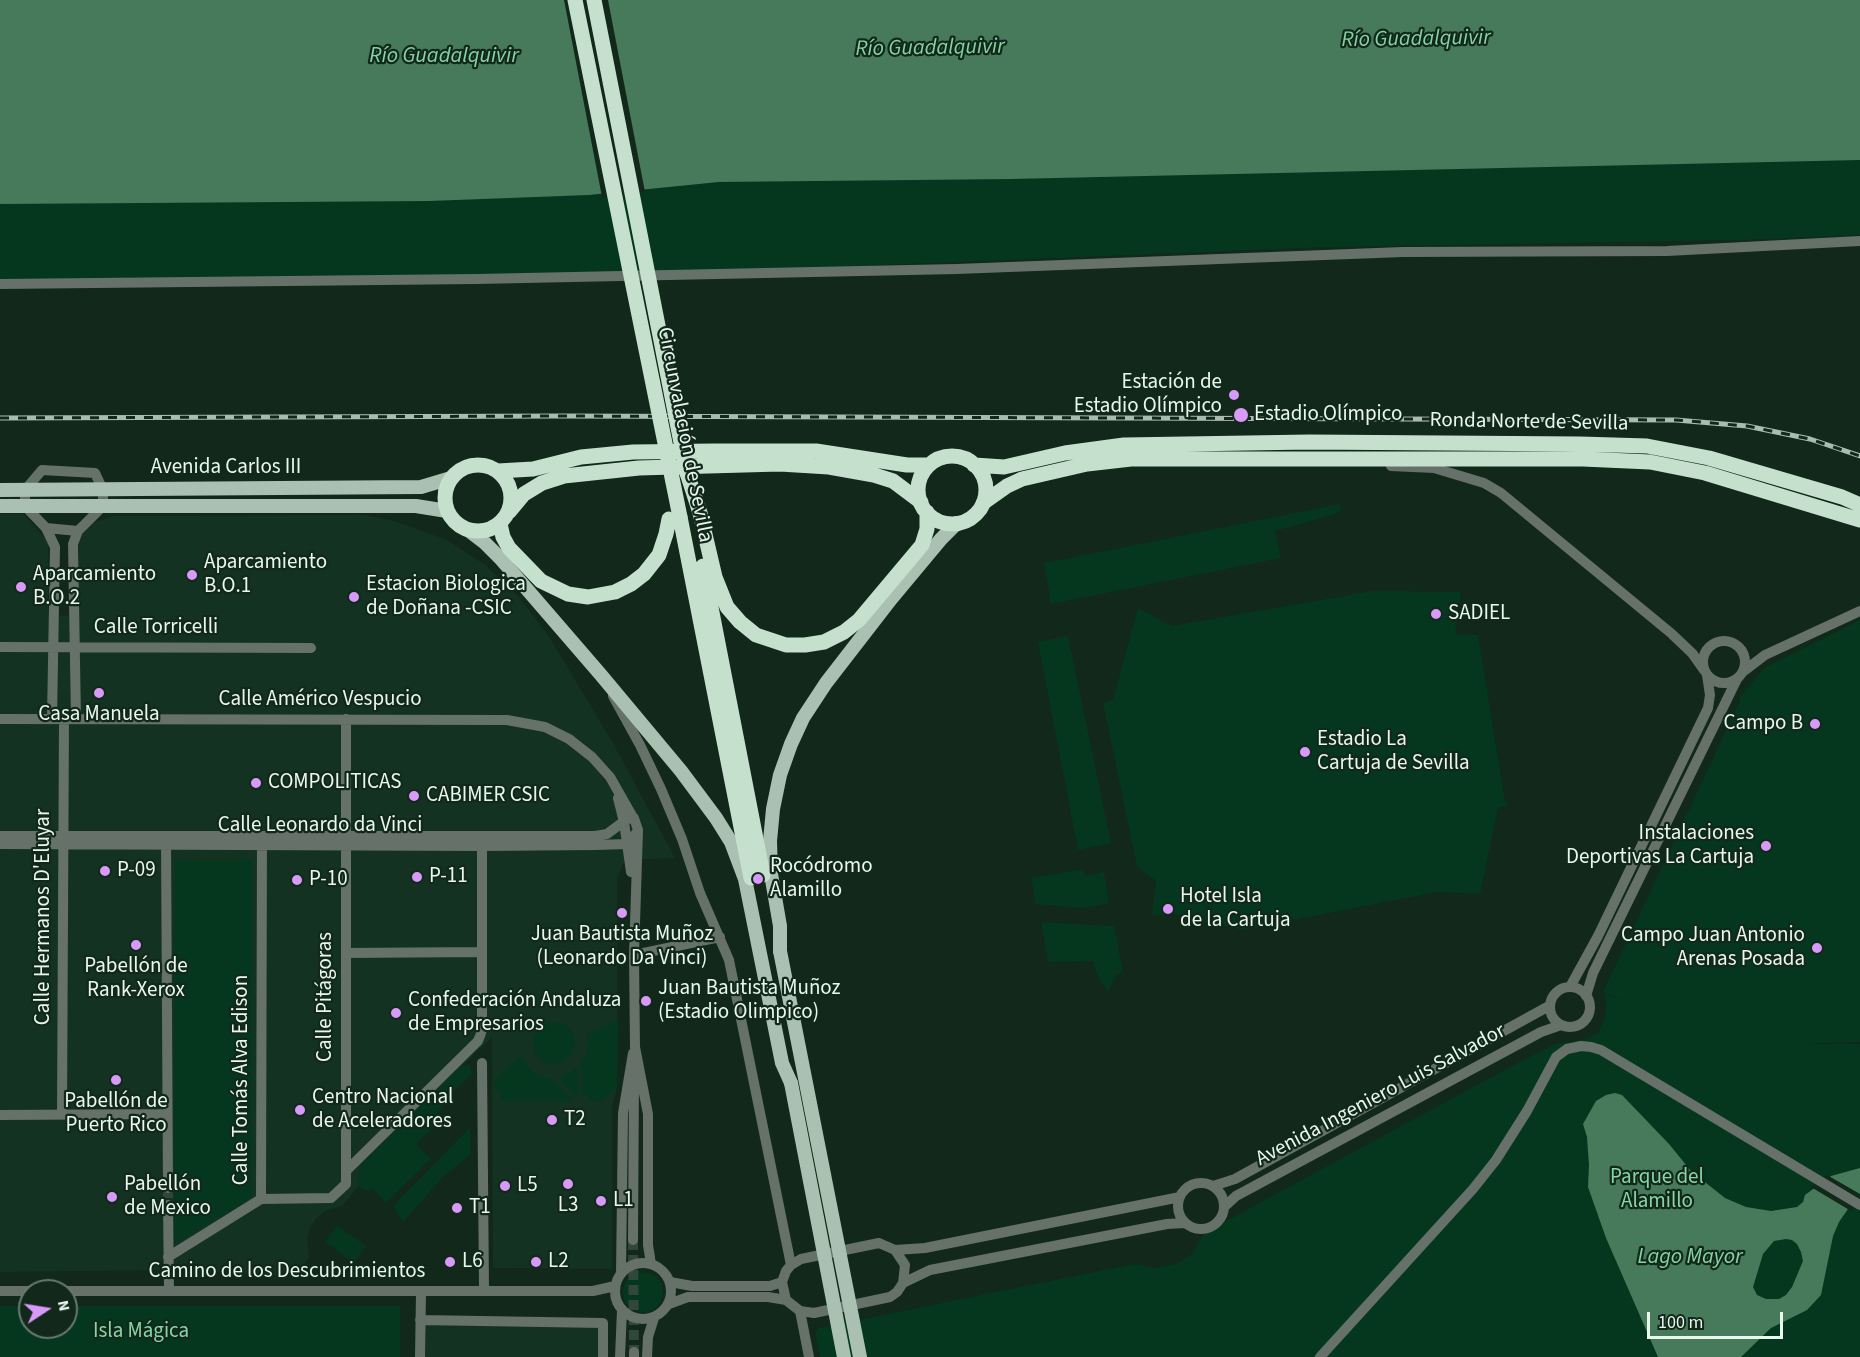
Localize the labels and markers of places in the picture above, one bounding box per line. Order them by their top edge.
place label: Estación de Estadio Olímpico [1074,370,1222,420]
marker: Estación de Estadio Olímpico [1227,388,1241,402]
place label: Estadio Olímpico [1254,402,1402,428]
marker: Estadio Olímpico [1232,406,1250,424]
place label: Aparcamiento B.O.1 [204,550,327,600]
place label: Aparcamiento B.O.2 [33,562,156,612]
marker: Aparcamiento B.O.1 [185,568,199,582]
place label: Estacion Biologica de Doñana -CSIC [366,572,526,622]
marker: Aparcamiento B.O.2 [14,580,28,594]
marker: Estacion Biologica de Doñana -CSIC [347,590,361,604]
place label: SADIEL [1448,601,1510,627]
marker: SADIEL [1429,607,1443,621]
marker: Casa Manuela [92,686,106,700]
place label: Casa Manuela [38,702,160,728]
place label: Campo B [1723,711,1803,737]
marker: Campo B [1808,717,1822,731]
place label: Estadio La Cartuja de Sevilla [1317,727,1470,777]
marker: Estadio La Cartuja de Sevilla [1298,745,1312,759]
place label: COMPOLITICAS [268,770,402,796]
marker: COMPOLITICAS [249,776,263,790]
place label: CABIMER CSIC [426,783,550,809]
marker: CABIMER CSIC [407,789,421,803]
place label: Instalaciones Deportivas La Cartuja [1566,821,1754,871]
marker: Instalaciones Deportivas La Cartuja [1759,839,1773,853]
place label: Rocódromo Alamillo [770,854,873,904]
place label: P-09 [117,858,156,884]
marker: P-09 [98,864,112,878]
place label: P-11 [429,864,468,890]
place label: P-10 [309,867,348,893]
marker: P-11 [410,870,424,884]
marker: Rocódromo Alamillo [751,872,765,886]
marker: P-10 [290,873,304,887]
place label: Hotel Isla de la Cartuja [1180,884,1291,934]
marker: Hotel Isla de la Cartuja [1161,902,1175,916]
marker: Juan Bautista Muñoz (Leonardo Da Vinci) [615,906,629,920]
place label: Juan Bautista Muñoz (Leonardo Da Vinci) [531,922,713,972]
place label: Campo Juan Antonio Arenas Posada [1621,923,1805,973]
marker: Pabellón de Rank-Xerox [129,938,143,952]
marker: Campo Juan Antonio Arenas Posada [1810,941,1824,955]
place label: Pabellón de Rank-Xerox [84,954,188,1004]
place label: Juan Bautista Muñoz (Estadio Olimpico) [658,976,841,1026]
place label: Confederación Andaluza de Empresarios [408,988,621,1038]
marker: Juan Bautista Muñoz (Estadio Olimpico) [639,994,653,1008]
marker: Confederación Andaluza de Empresarios [389,1006,403,1020]
marker: Pabellón de Puerto Rico [109,1073,123,1087]
place label: Centro Nacional de Aceleradores [312,1085,453,1135]
place label: Pabellón de Puerto Rico [64,1089,168,1139]
marker: Centro Nacional de Aceleradores [293,1103,307,1117]
place label: T2 [564,1107,586,1133]
marker: T2 [545,1113,559,1127]
place label: Pabellón de Mexico [124,1172,211,1222]
place label: L5 [517,1173,538,1199]
marker: L3 [561,1177,575,1191]
marker: L5 [498,1179,512,1193]
place label: L1 [613,1188,634,1214]
marker: Pabellón de Mexico [105,1190,119,1204]
place label: L3 [558,1193,578,1219]
marker: L1 [594,1194,608,1208]
place label: T1 [469,1195,491,1221]
marker: T1 [450,1201,464,1215]
place label: L6 [462,1249,483,1275]
place label: L2 [548,1249,569,1275]
marker: L6 [443,1255,457,1269]
marker: L2 [529,1255,543,1269]

